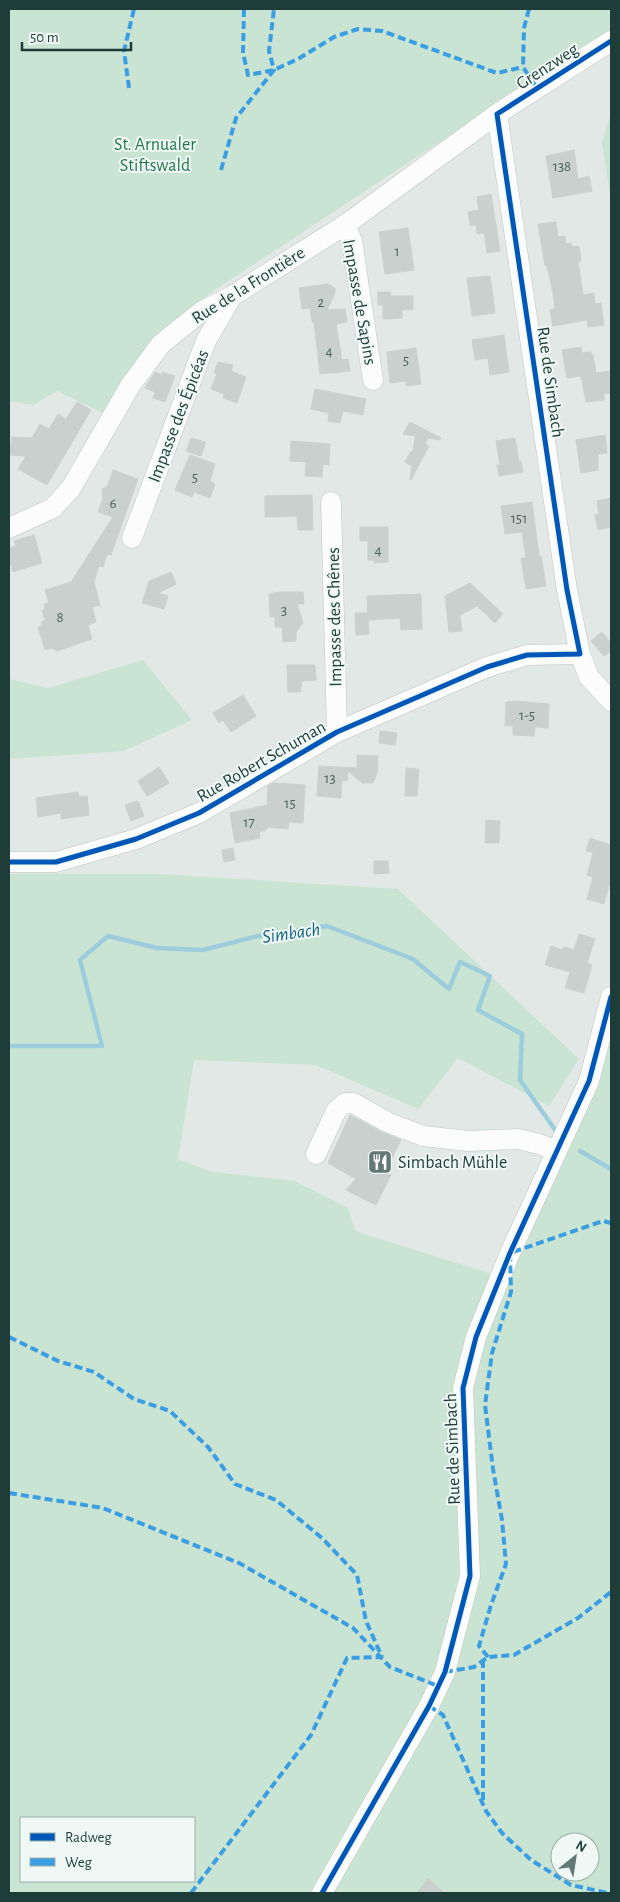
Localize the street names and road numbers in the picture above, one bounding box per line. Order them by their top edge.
street label: Grenzweg [513,40,582,93]
street label: Impasse de Sapins [339,238,379,367]
street label: Rue de la Frontière [189,244,308,328]
street label: Rue de Simbach [533,326,567,439]
street label: Impasse des Épicéas [143,346,213,485]
street label: Impasse des Chênes [325,547,345,687]
street label: Rue Robert Schuman [194,718,329,806]
street label: Rue de Simbach [442,1393,464,1505]

